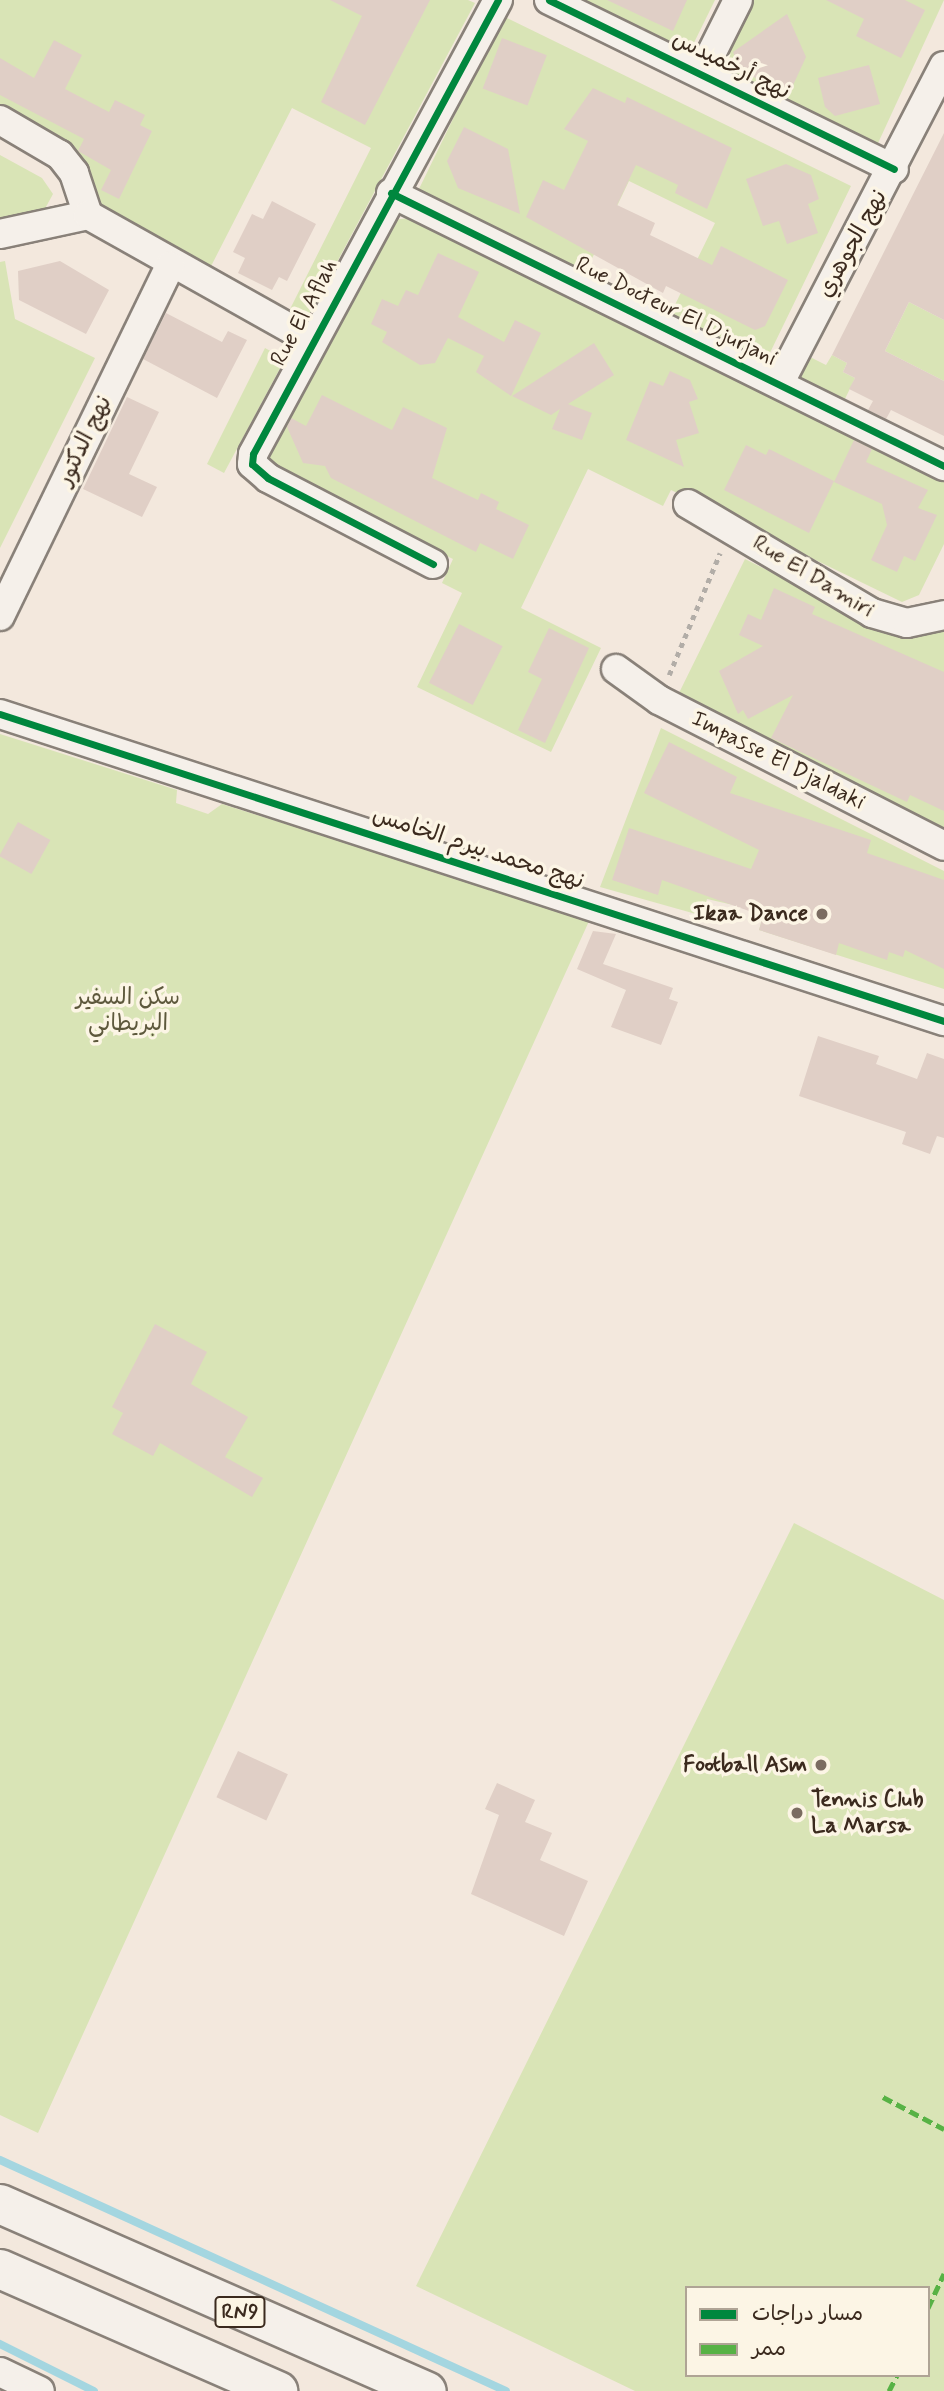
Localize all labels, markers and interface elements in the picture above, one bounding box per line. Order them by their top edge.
street label: نهج أرخميدس [667,26,795,106]
street label: نهج الجوهري [812,185,894,303]
street label: Rue Docteur El Djurjani [568,250,784,374]
street label: Rue El Aflah [265,255,345,371]
street label: نهج الدكتور [51,392,119,490]
street label: Rue El Damiri [747,530,879,624]
street label: Impasse El Djaldaki [685,705,871,817]
street label: نهج محمد بيرم الخامس [369,802,587,896]
place label: Ikaa Dance [693,900,808,928]
marker: Ikaa Dance [814,906,830,922]
park label: سكن السفير البريطاني [76,984,180,1038]
place label: Football Asm [678,1751,807,1779]
marker: Football Asm [813,1757,829,1773]
place label: Tennis Club La Marsa [811,1786,929,1840]
marker: Tennis Club La Marsa [789,1805,805,1821]
legend [685,2286,930,2377]
road number: RN9 [214,2294,266,2330]
text: مسار دراجات [752,2300,863,2328]
text: ممر [752,2335,786,2363]

